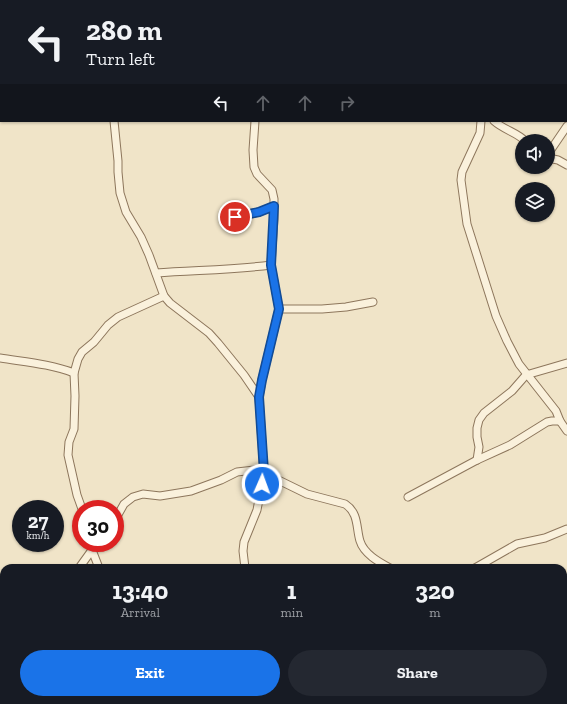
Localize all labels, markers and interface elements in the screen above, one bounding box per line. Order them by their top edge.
text: 280 m [86,14,162,47]
icon: left [20,16,72,68]
text: Turn left [86,48,155,70]
icon: left [210,92,232,114]
icon: ahead [252,92,274,114]
icon: ahead [294,92,316,114]
icon: right [336,92,358,114]
map controls [515,134,555,222]
button: sound [515,134,555,174]
button: layers [515,182,555,222]
pin [218,200,252,234]
icon: arrive [224,206,246,228]
position arrow [241,463,283,505]
speed limit sign: 30 [72,500,124,552]
text: 27 [28,509,48,533]
text: km/h [27,530,49,542]
text: 13:40 [112,576,168,605]
text: 1 [287,576,297,605]
text: 320 [415,576,455,605]
text: Arrival [121,605,160,620]
text: min [281,605,303,620]
text: m [429,605,441,620]
button: Exit [20,650,280,696]
button: Share [288,650,547,696]

